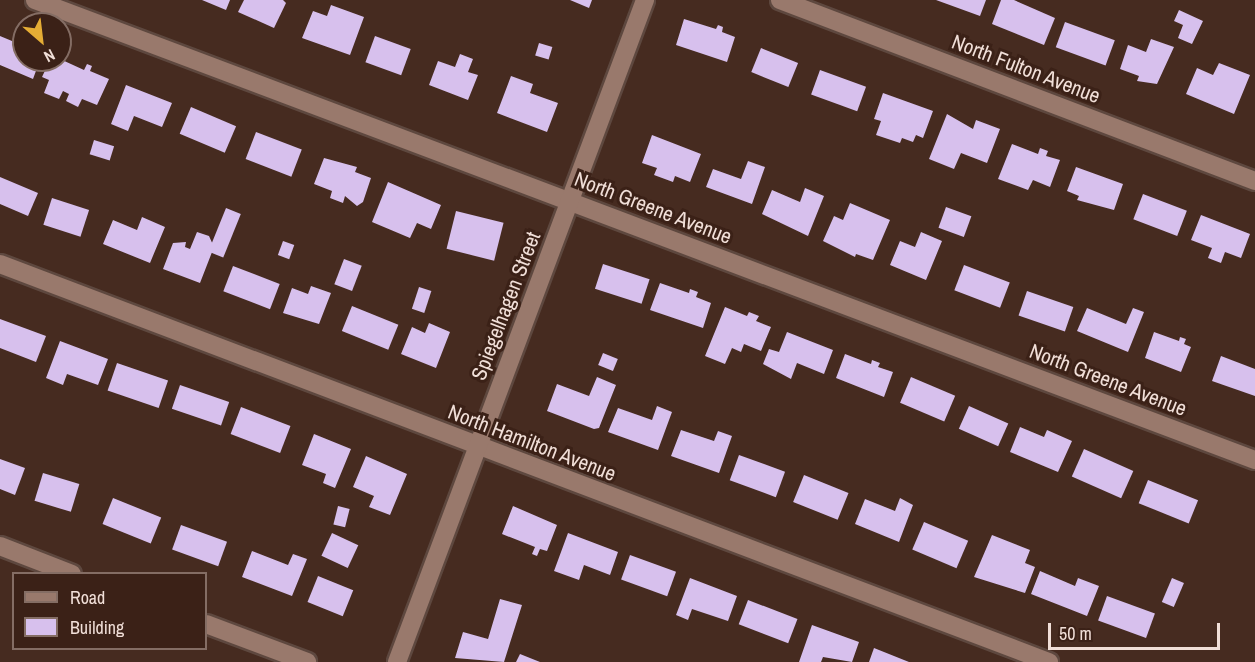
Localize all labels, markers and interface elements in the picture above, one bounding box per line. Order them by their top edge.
north arrow [12,12,72,72]
street label: North Fulton Avenue [948,29,1104,109]
text: N [40,44,59,68]
street label: North Greene Avenue [570,166,736,250]
street label: Spiegelhagen Street [466,228,546,384]
street label: North Greene Avenue [1025,338,1191,422]
street label: North Hamilton Avenue [444,399,620,487]
legend [12,572,207,650]
text: Road [70,585,105,610]
scale bar [1051,611,1224,649]
text: Building [70,615,124,640]
text: 50 m [1059,621,1092,646]

